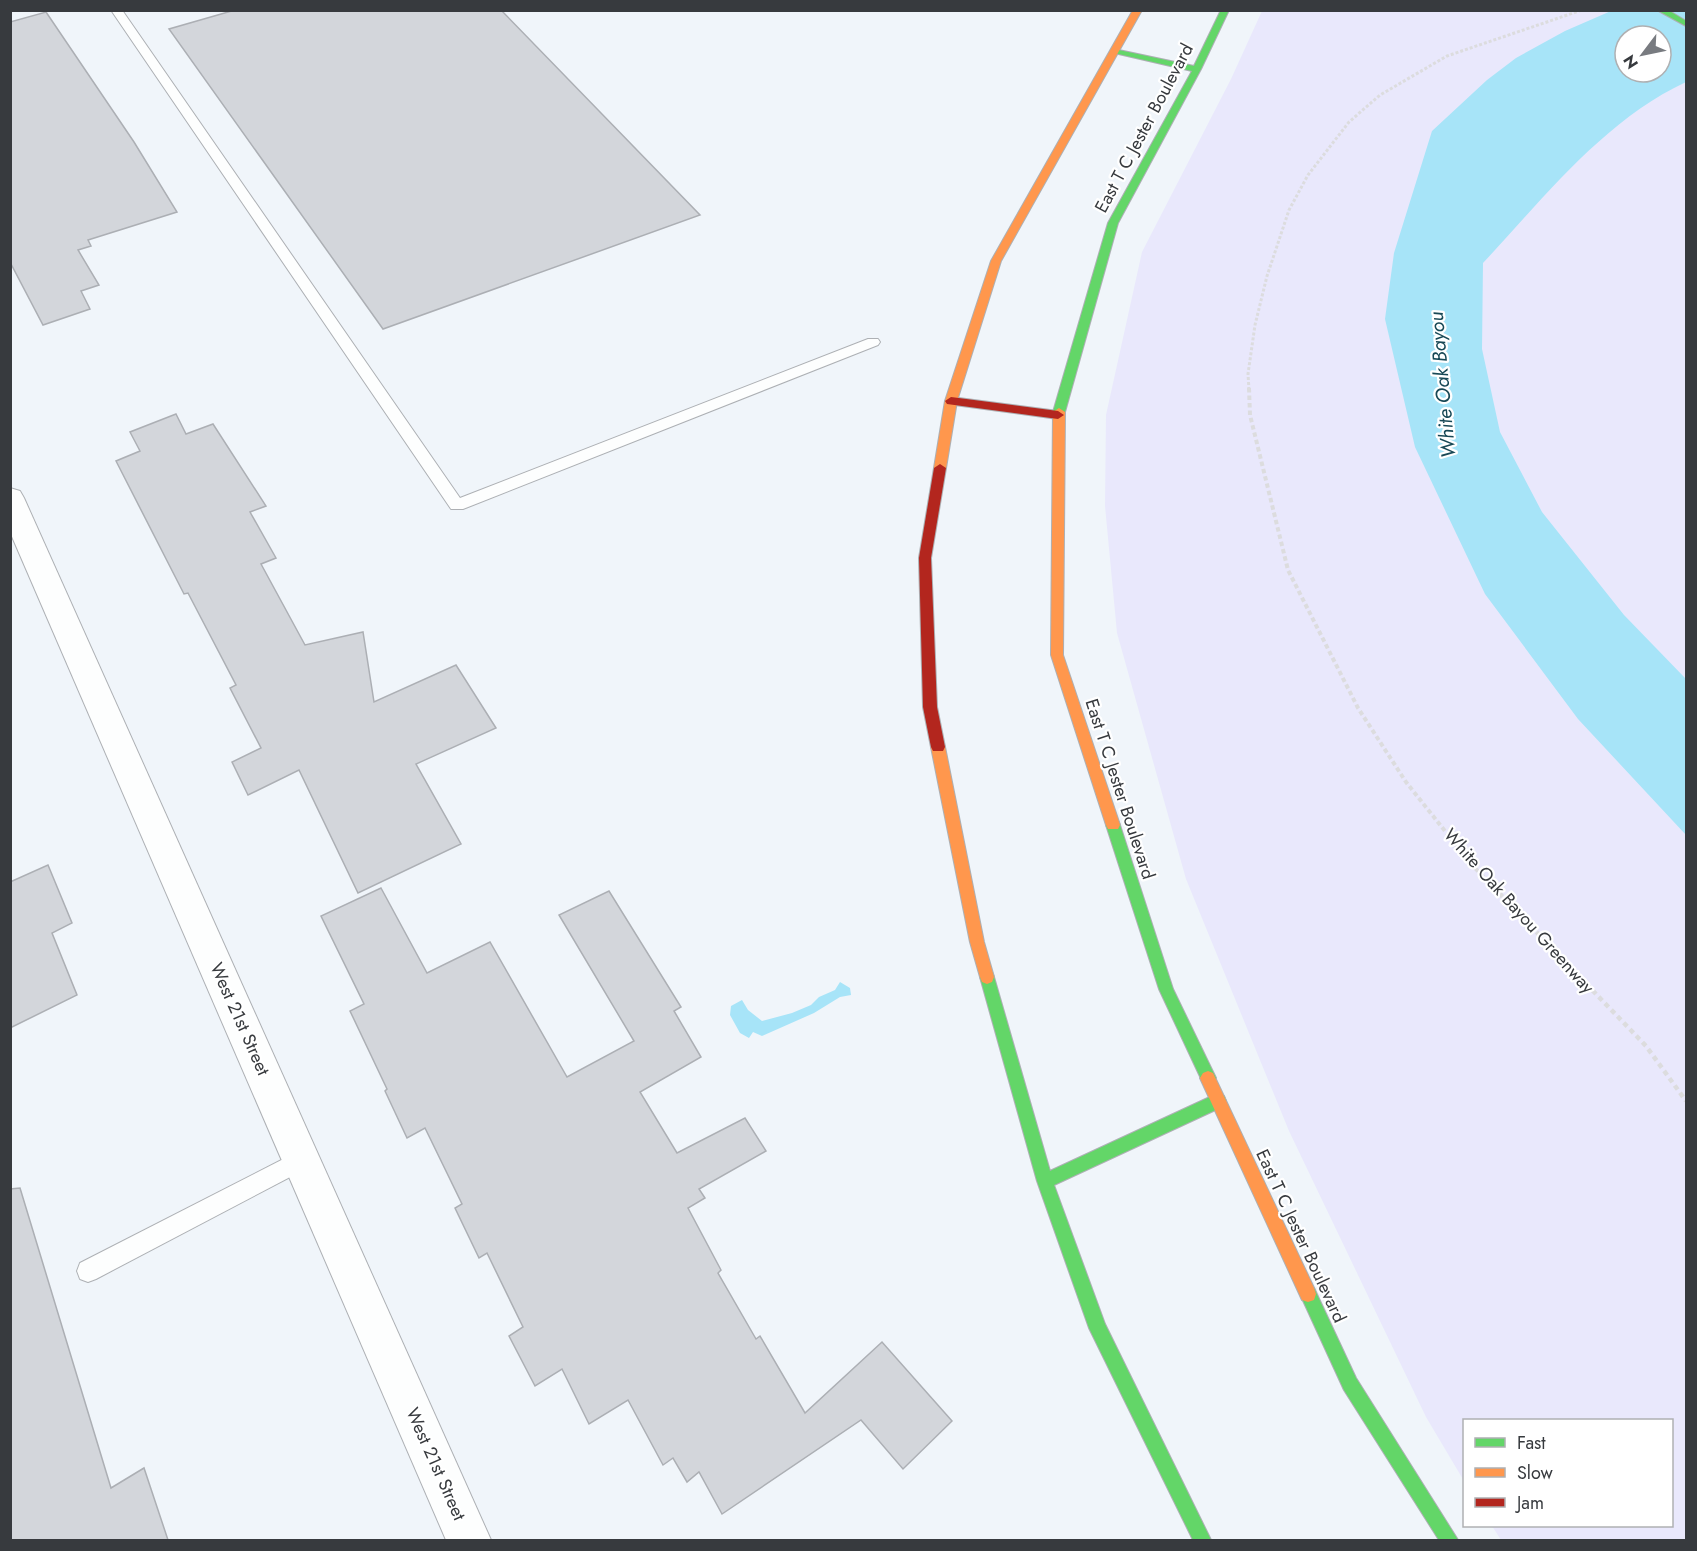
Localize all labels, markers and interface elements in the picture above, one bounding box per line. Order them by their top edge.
north arrow [1613,24,1673,84]
street label: East T C Jester Boulevard [1088,39,1200,217]
text: N [1618,50,1644,73]
water label: White Oak Bayou [1422,311,1463,459]
street label: East T C Jester Boulevard [1079,695,1161,883]
street label: White Oak Bayou Greenway [1438,823,1600,999]
street label: West 21st Street [204,958,277,1080]
street label: East T C Jester Boulevard [1249,1145,1353,1327]
street label: West 21st Street [400,1403,473,1525]
legend [1463,1419,1673,1527]
text: Fast [1517,1430,1546,1456]
text: Slow [1517,1460,1554,1486]
text: Jam [1515,1490,1544,1516]

